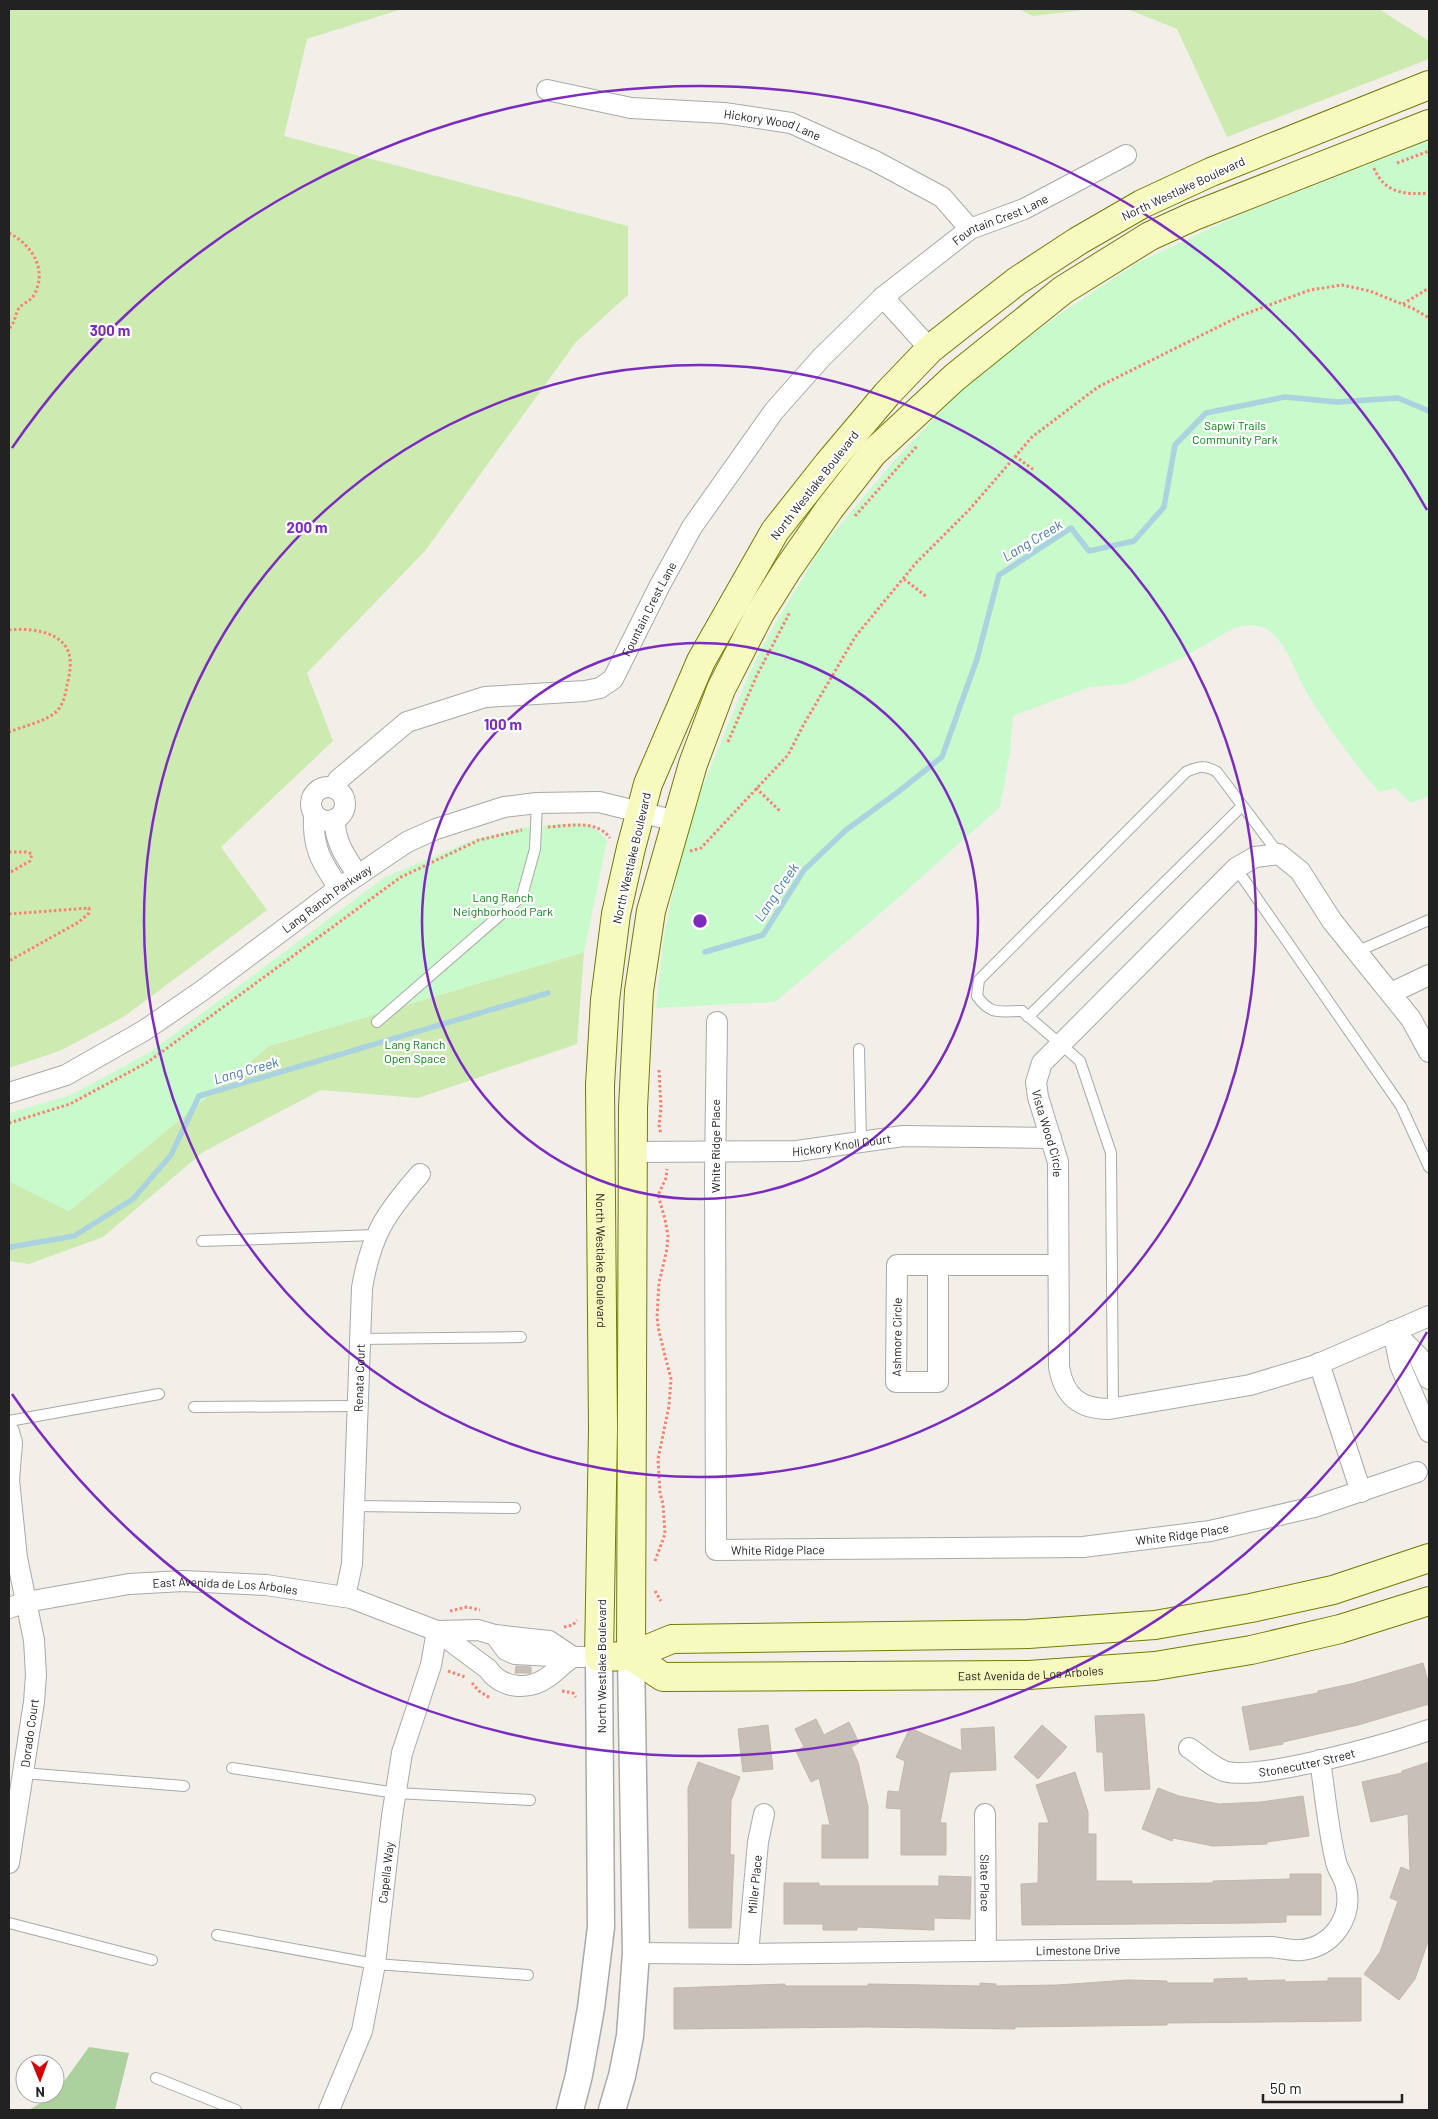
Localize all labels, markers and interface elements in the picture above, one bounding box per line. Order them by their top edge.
street label: Hickory Wood Lane [723,106,823,143]
street label: North Westlake Boulevard [1119,153,1247,223]
street label: Fountain Crest Lane [949,191,1050,248]
text: 300 m [90,321,130,339]
park label: Sapwi Trails Community Park [1192,418,1278,446]
street label: North Westlake Boulevard [767,428,861,542]
water label: Lang Creek [999,515,1065,564]
text: 200 m [286,518,328,536]
street label: Fountain Crest Lane [619,559,679,658]
text: 100 m [484,715,522,733]
street label: North Westlake Boulevard [609,791,653,925]
water label: Lang Creek [750,859,802,924]
street label: Lang Ranch Parkway [279,861,374,935]
park label: Lang Ranch Neighborhood Park [453,890,553,918]
centre of rings [691,912,709,930]
park label: Lang Ranch Open Space [384,1037,446,1065]
water label: Lang Creek [212,1053,281,1087]
street label: Vista Wood Circle [1030,1089,1065,1177]
street label: White Ridge Place [708,1099,722,1193]
street label: Hickory Knoll Court [792,1131,892,1158]
street label: North Westlake Boulevard [594,1193,609,1328]
street label: Ashmore Circle [889,1297,904,1377]
street label: Renata Court [351,1343,367,1412]
street label: White Ridge Place [1135,1520,1230,1547]
street label: White Ridge Place [731,1542,825,1557]
street label: East Avenida de Los Arboles [152,1574,299,1597]
street label: North Westlake Boulevard [594,1599,608,1733]
street label: East Avenida de Los Arboles [958,1663,1104,1682]
street label: Dorado Court [17,1698,41,1768]
street label: Stonecutter Street [1258,1745,1356,1779]
street label: Capella Way [375,1840,396,1904]
street label: Miller Place [745,1854,764,1914]
street label: Slate Place [978,1854,993,1912]
street label: Limestone Drive [1036,1942,1120,1957]
north arrow [15,2054,65,2104]
scale bar [1263,2072,1402,2104]
text: 50 m [1270,2079,1302,2097]
text: N [35,2084,45,2101]

